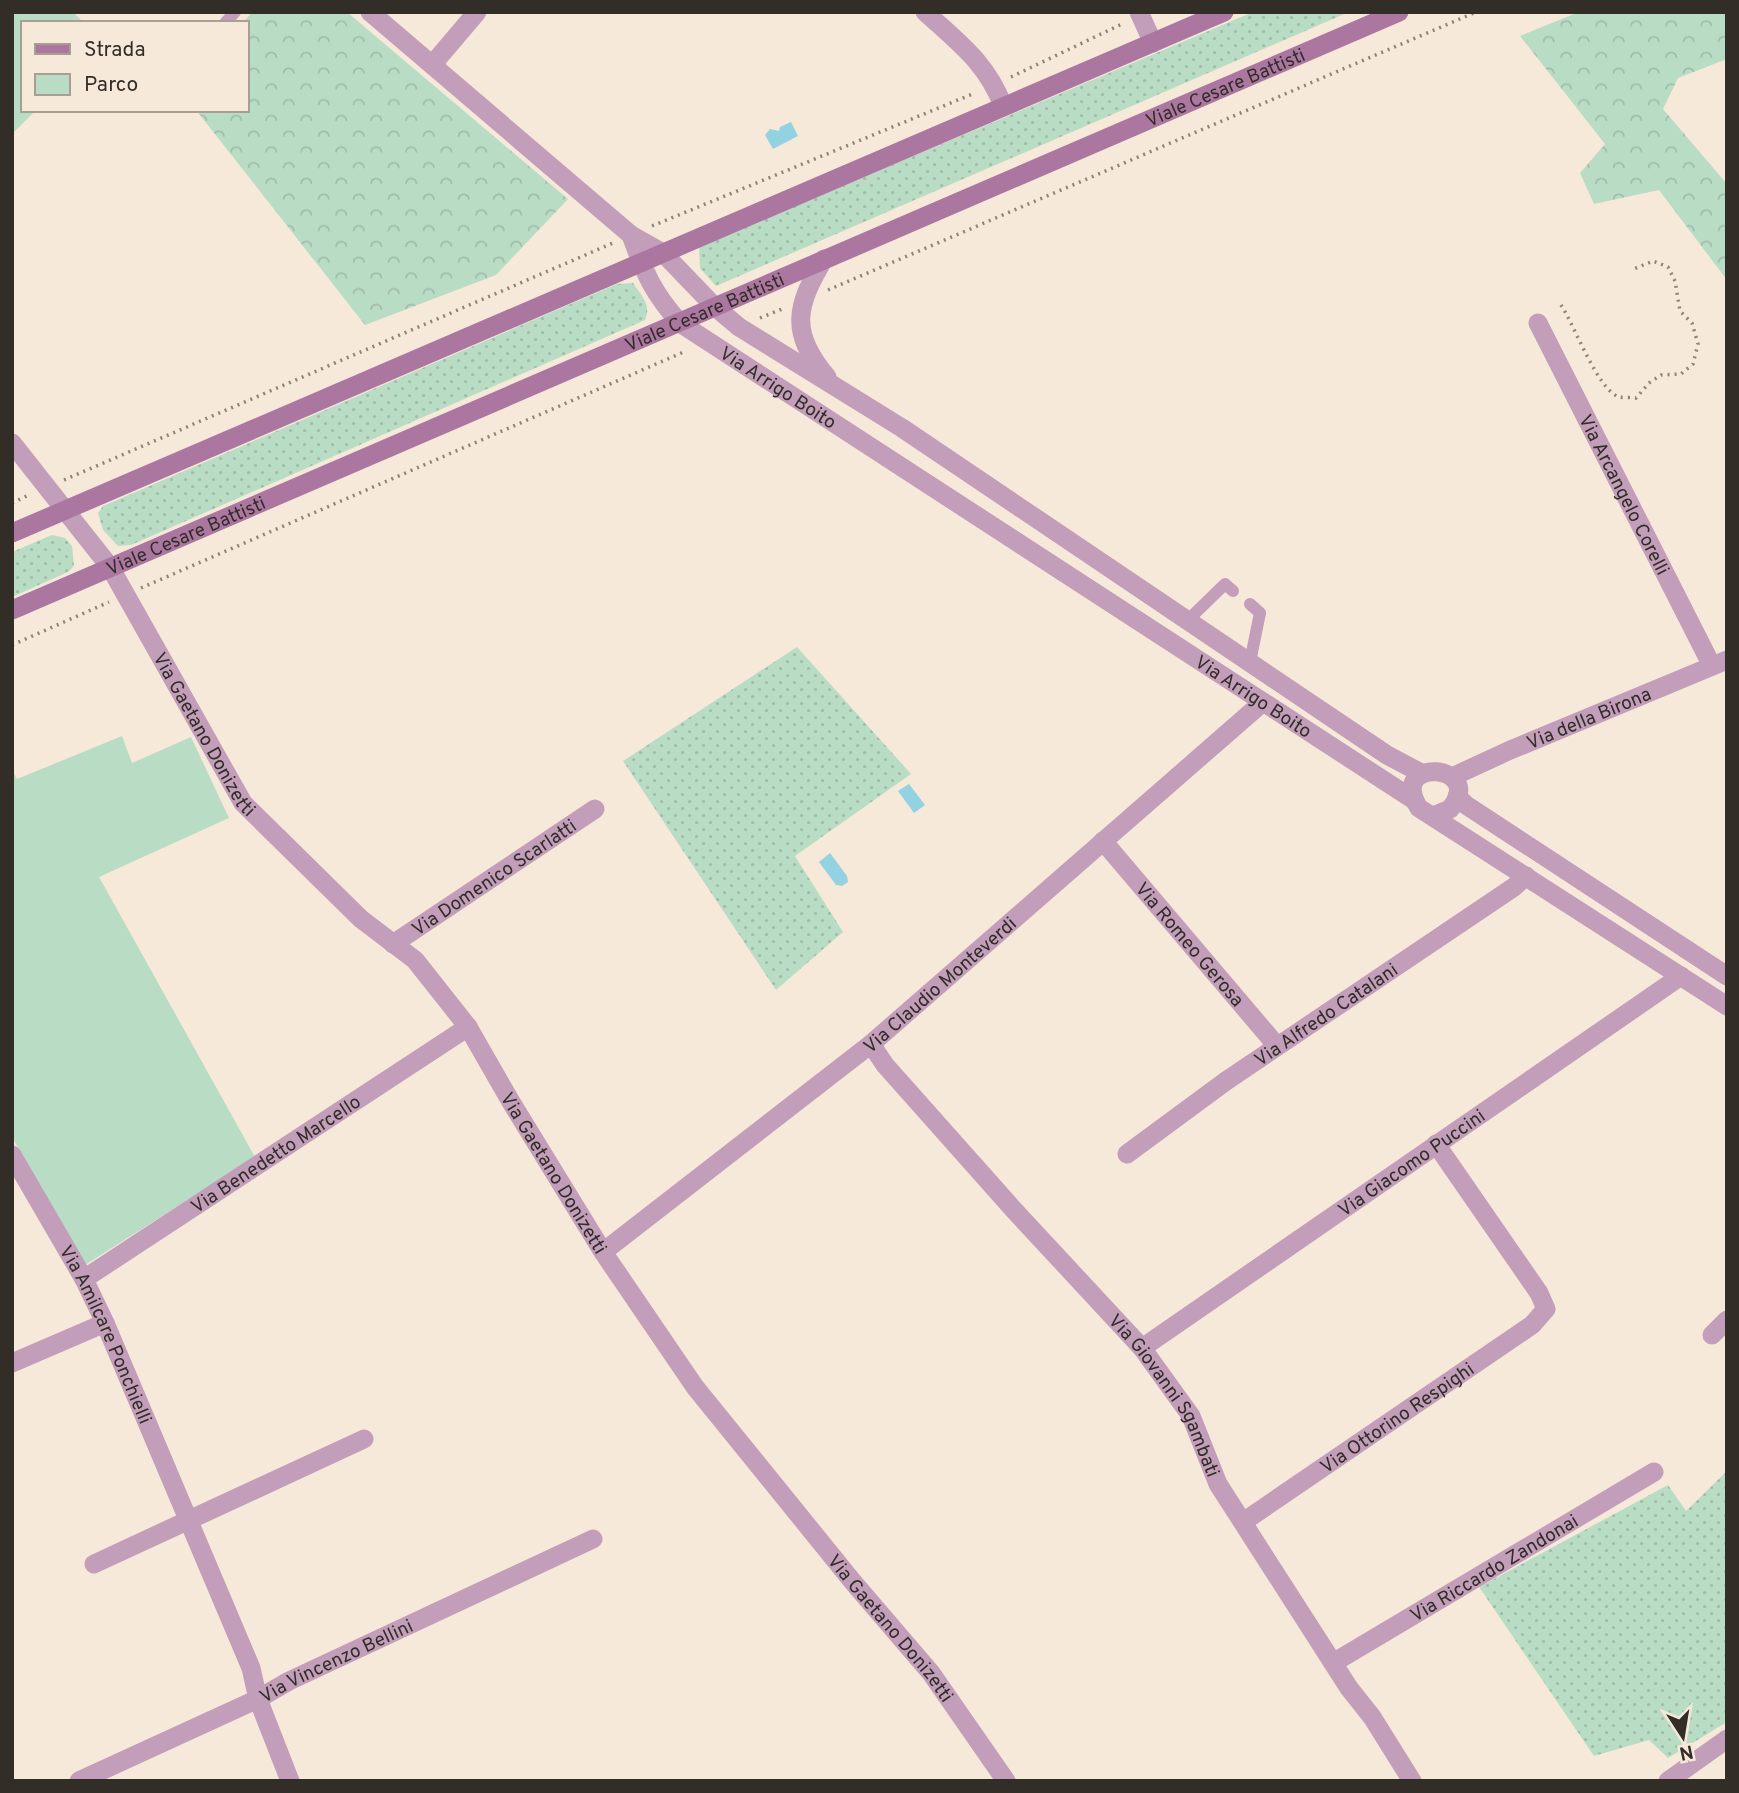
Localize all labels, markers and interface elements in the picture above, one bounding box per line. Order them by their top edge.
legend [21,21,248,112]
text: Strada [84,37,145,64]
street label: Viale Cesare Battisti [1142,44,1309,134]
text: Parco [84,72,138,99]
street label: Viale Cesare Battisti [622,268,789,358]
street label: Via Arrigo Boito [714,342,840,435]
street label: Via Arcangelo Corelli [1572,411,1674,580]
street label: Viale Cesare Battisti [103,492,270,582]
street label: Via Gaetano Donizetti [147,649,260,823]
street label: Via Arrigo Boito [1190,651,1316,744]
street label: Via della Birona [1524,683,1655,756]
street label: Via Domenico Scarlatti [408,815,582,942]
street label: Via Romeo Gerosa [1129,878,1248,1012]
street label: Via Claudio Monteverdi [859,912,1022,1059]
street label: Via Alfredo Catalani [1250,959,1403,1073]
street label: Via Gaetano Donizetti [494,1089,611,1259]
street label: Via Benedetto Marcello [187,1091,366,1219]
street label: Via Giacomo Puccini [1334,1105,1490,1223]
street label: Via Amilcare Ponchielli [53,1241,156,1428]
street label: Via Giovanni Sgambati [1102,1310,1224,1481]
street label: Via Ottorino Respighi [1316,1358,1479,1480]
street label: Via Riccardo Zandonai [1406,1510,1583,1628]
street label: Via Gaetano Donizetti [821,1550,958,1708]
street label: Via Vincenzo Bellini [256,1615,417,1709]
north arrow [1648,1702,1718,1772]
text: N [1677,1739,1695,1765]

